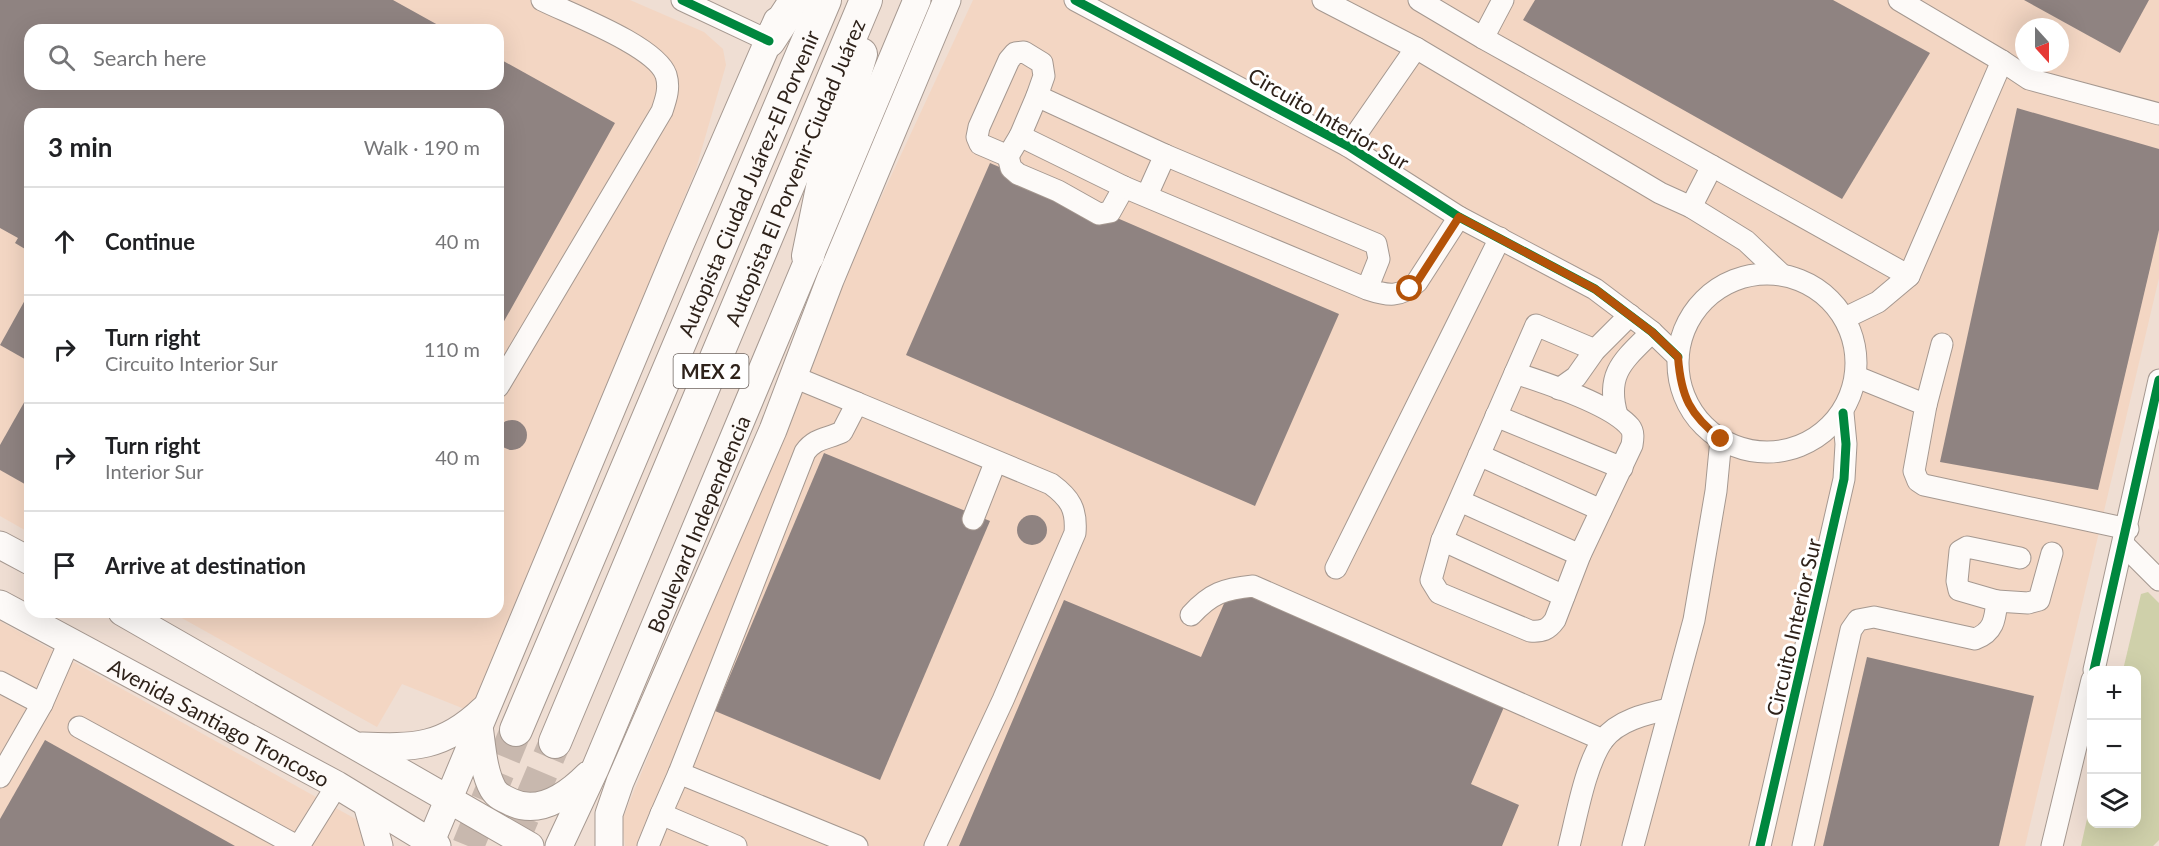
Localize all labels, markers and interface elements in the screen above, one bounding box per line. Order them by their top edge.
street label: Autopista El Porvenir-Ciudad Juárez [719,15,869,329]
north arrow [2015,18,2069,72]
search box [24,24,504,90]
street label: Autopista Ciudad Juárez-El Porvenir [672,26,824,340]
icon: search [45,41,78,74]
text: Search here [93,44,206,71]
street label: Circuito Interior Sur [1244,62,1414,174]
text: 3 min [48,131,112,163]
text: Walk · 190 m [364,135,480,159]
icon: ahead [48,225,81,258]
text: Continue [105,228,195,255]
text: 40 m [435,229,480,253]
route start [1396,275,1422,301]
text: Turn right [105,324,200,351]
icon: right [48,333,81,366]
text: 110 m [424,337,480,361]
text: Circuito Interior Sur [105,351,278,375]
road number: MEX 2 [674,354,748,388]
street label: Boulevard Independencia [641,411,754,636]
route end [1707,425,1733,451]
text: Turn right [105,432,200,459]
icon: right [48,441,81,474]
text: 40 m [435,445,480,469]
text: Interior Sur [105,459,204,483]
street label: Circuito Interior Sur [1760,535,1826,718]
icon: arrive [48,549,81,582]
text: Arrive at destination [105,552,306,579]
street label: Avenida Santiago Troncoso [105,652,334,791]
map controls [2087,666,2141,828]
button: + [2087,666,2141,720]
button: − [2087,720,2141,774]
button: layers [2087,774,2141,828]

